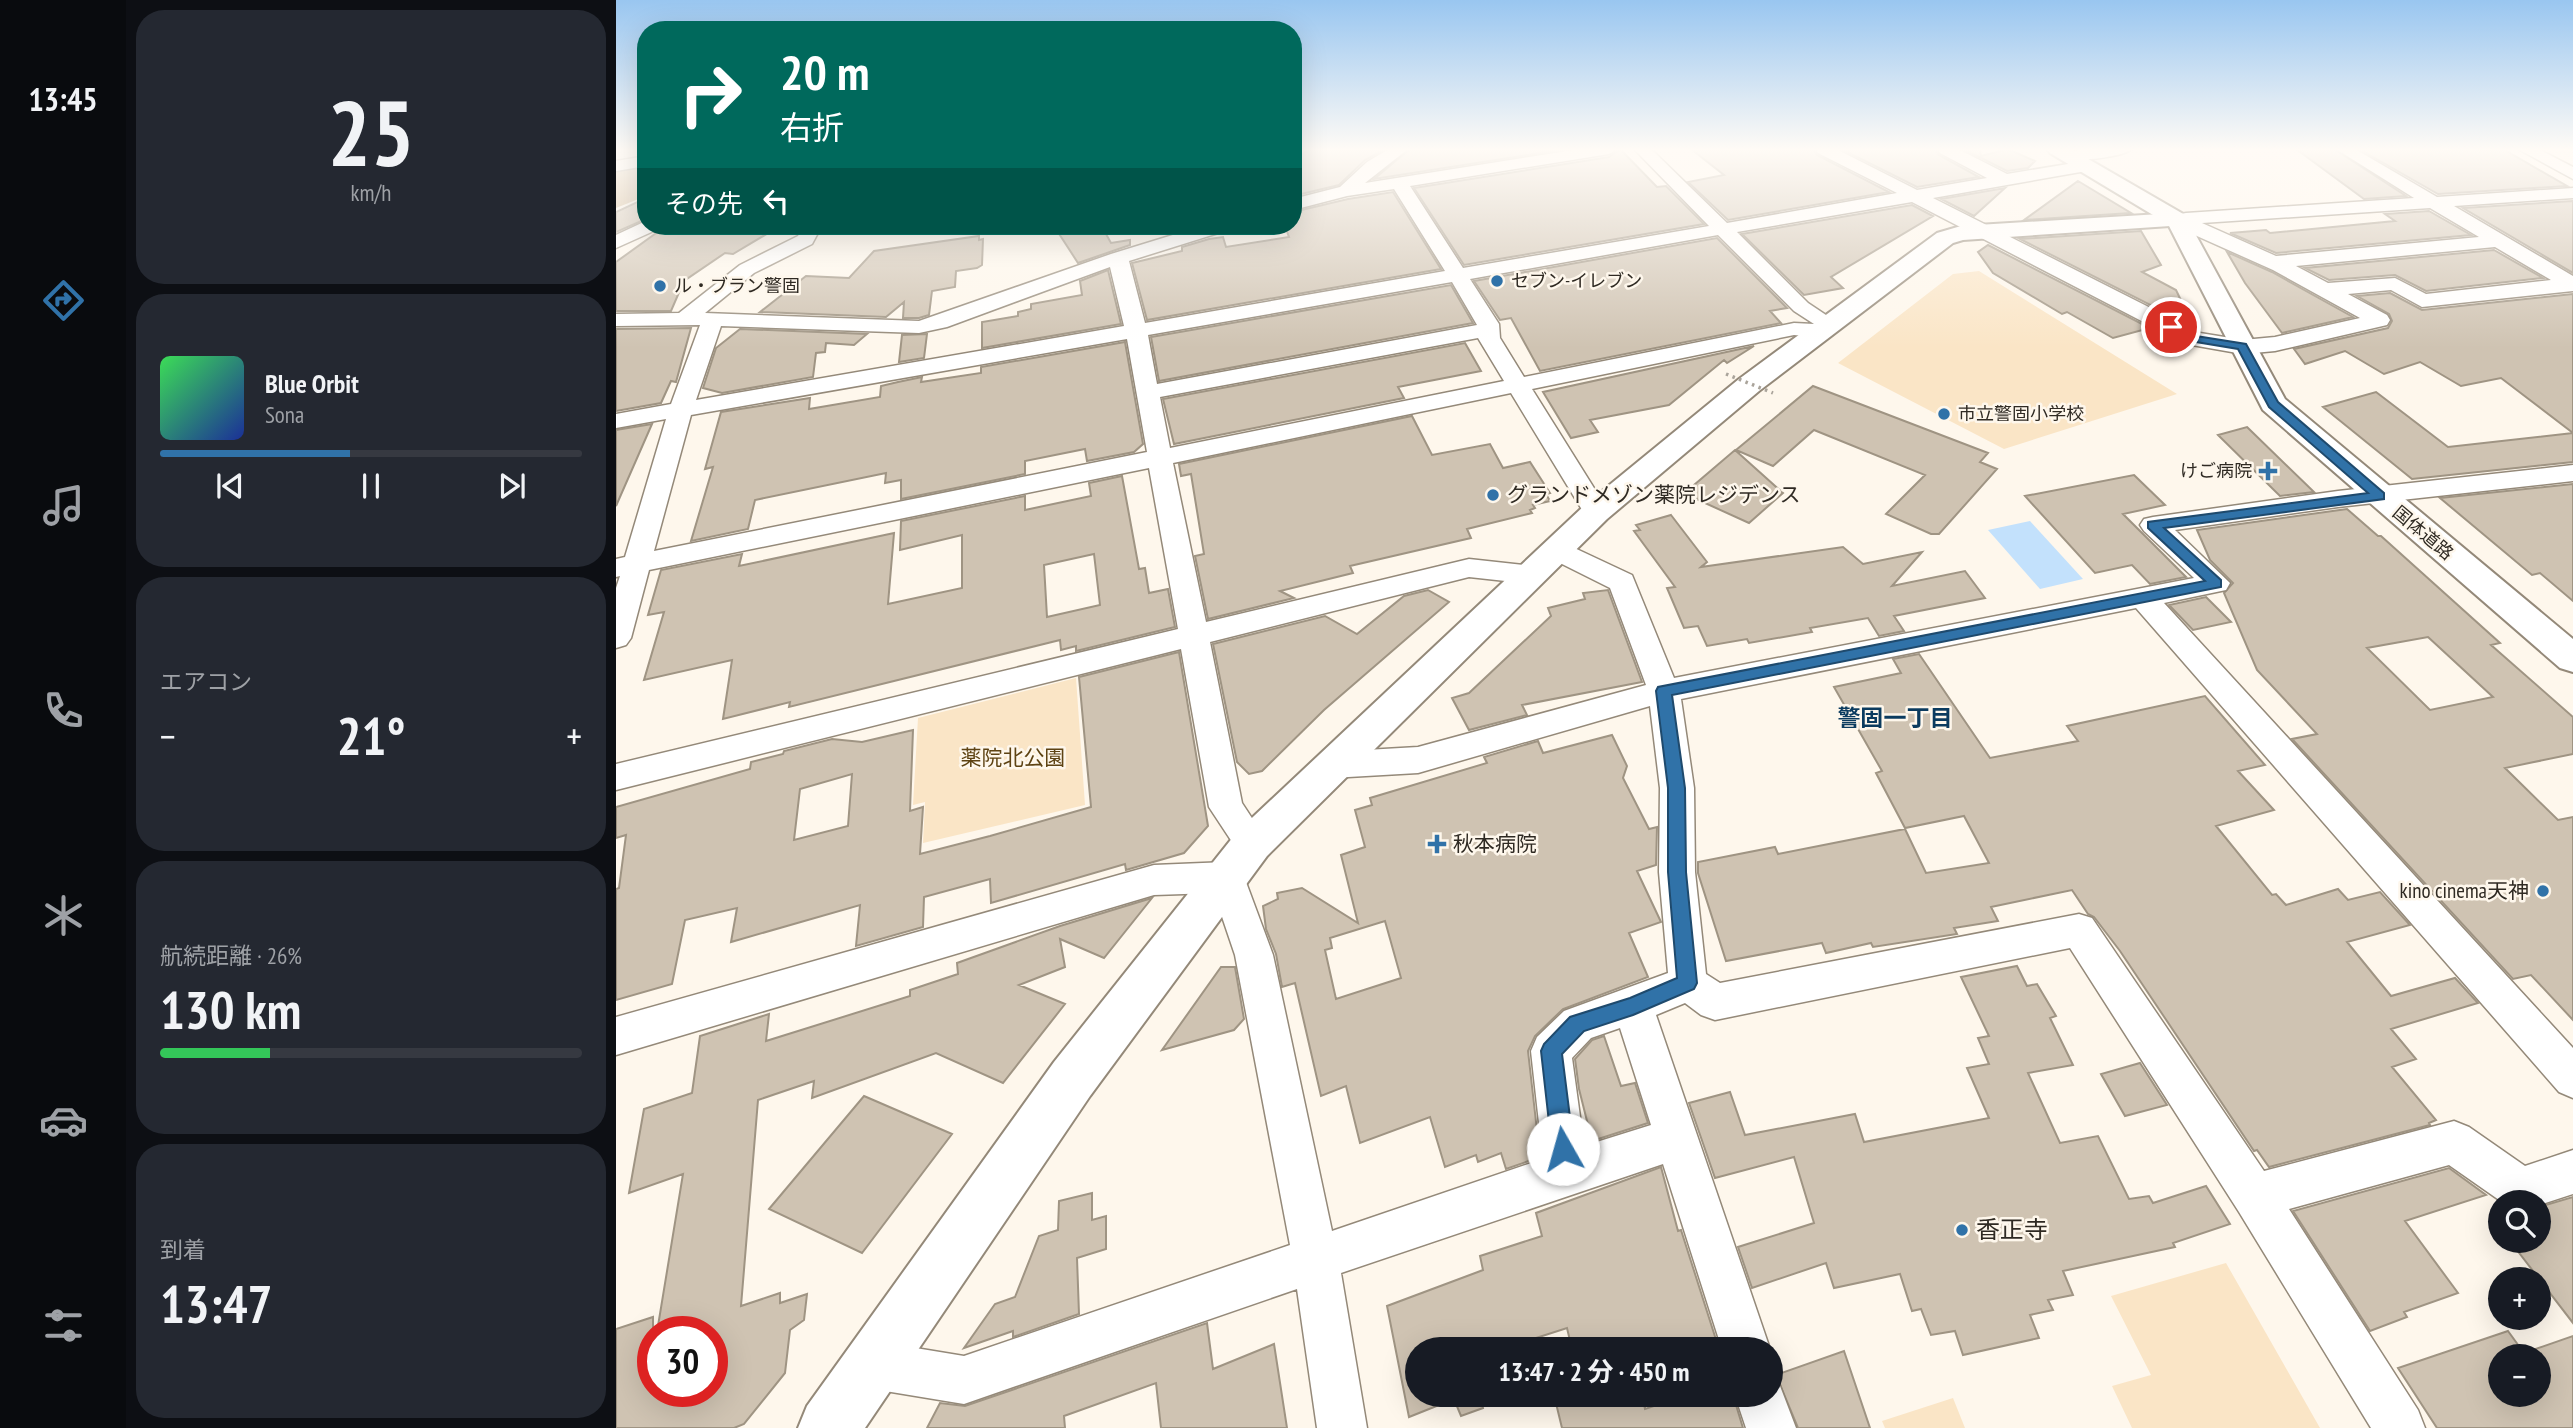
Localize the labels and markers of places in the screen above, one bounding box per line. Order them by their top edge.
place label: セブン-イレブン [1511,269,1642,292]
marker: セブン-イレブン [1489,273,1505,289]
place label: ル・ブラン警固 [674,274,800,297]
marker: ル・ブラン警固 [652,278,668,294]
pin [2141,297,2201,357]
place label: 市立警固小学校 [1958,402,2084,425]
marker: 市立警固小学校 [1936,406,1952,422]
place label: けご病院 [2180,459,2252,482]
marker: けご病院 [2258,461,2278,481]
place label: グランドメゾン薬院レジデンス [1507,481,1801,508]
marker: グランドメゾン薬院レジデンス [1485,487,1501,503]
place label: 秋本病院 [1453,830,1537,857]
marker: 秋本病院 [1427,834,1447,854]
place label: kino cinema天神 [2400,877,2529,904]
marker: kino cinema天神 [2535,883,2551,899]
place label: 香正寺 [1976,1214,2048,1245]
marker: 香正寺 [1954,1222,1970,1238]

